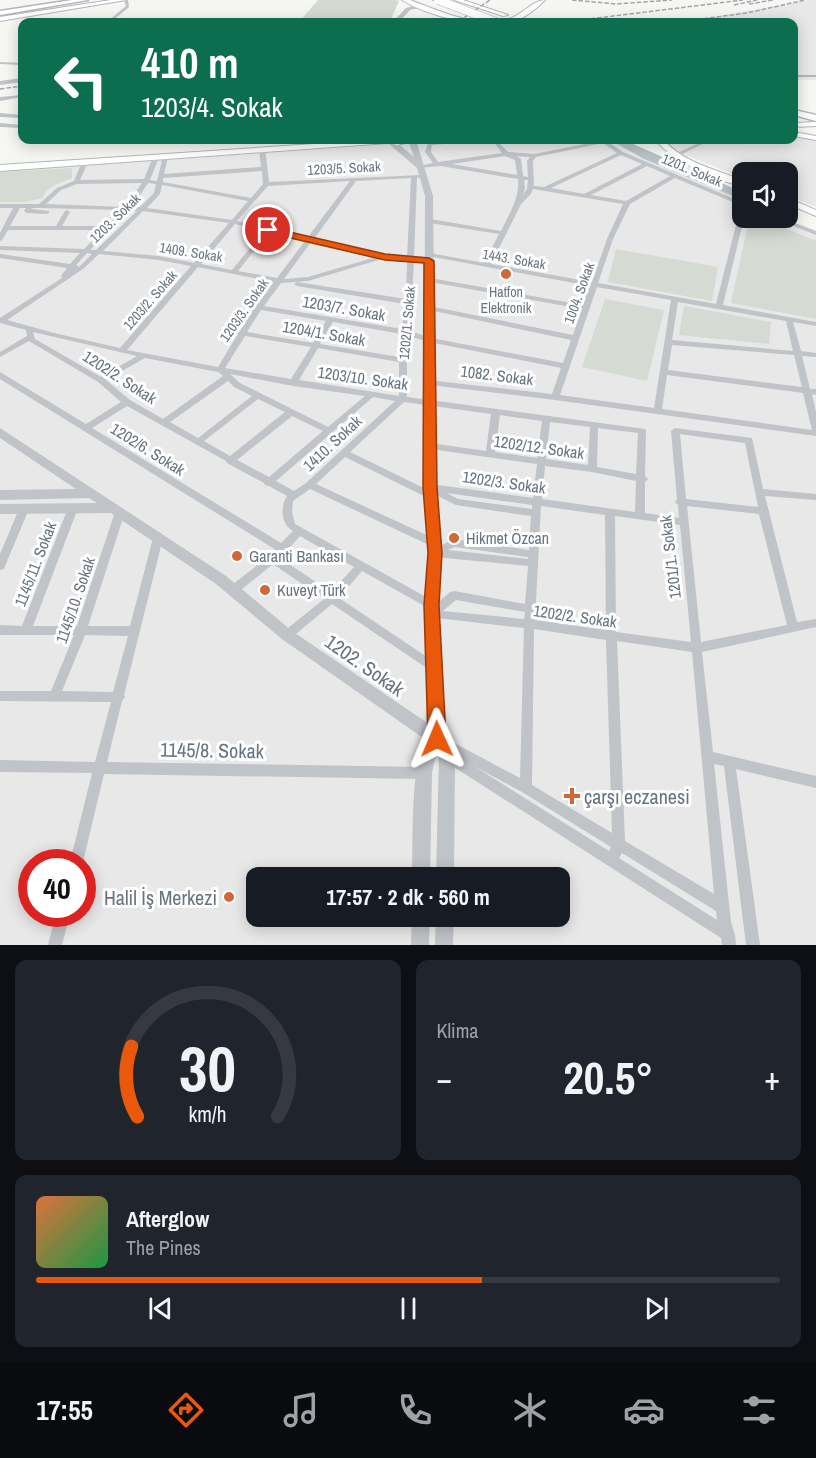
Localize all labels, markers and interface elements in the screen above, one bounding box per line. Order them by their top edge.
text: 410 m [141,35,239,91]
icon: left [42,42,120,120]
text: 1203/4. Sokak [141,89,283,125]
street label: 1201. Sokak [659,149,725,191]
street label: 1203/5. Sokak [307,157,381,179]
map controls [732,162,798,228]
button: sound [732,162,798,228]
street label: 1203. Sokak [86,189,144,247]
pin [242,204,293,255]
icon: arrive [251,213,284,246]
street label: 1409. Sokak [158,238,224,266]
street label: 1443. Sokak [481,245,547,273]
street label: 1004. Sokak [560,260,598,326]
street label: 1203/2. Sokak [119,266,181,334]
marker: Hatfon Elektronik [499,267,513,281]
street label: 1203/3. Sokak [216,275,273,345]
place label: Hatfon Elektronik [480,283,532,317]
street label: 1202/1. Sokak [395,285,419,360]
street label: 1203/7. Sokak [301,290,388,326]
street label: 1204/1. Sokak [281,315,368,351]
street label: 1202/2. Sokak [79,345,162,409]
street label: 1082. Sokak [459,360,535,390]
street label: 1203/10. Sokak [316,361,410,395]
street label: 1410. Sokak [298,410,366,476]
street label: 1202/6. Sokak [107,417,190,481]
street label: 1202/12. Sokak [492,430,586,464]
street label: 1202/3. Sokak [461,465,548,499]
street label: 1201/1. Sokak [654,514,686,600]
street label: 1145/11. Sokak [9,518,61,610]
place label: Hikmet Özcan [466,527,549,549]
marker: Hikmet Özcan [447,531,461,545]
place label: Garanti Bankası [249,545,344,567]
marker: Garanti Bankası [230,549,244,563]
street label: 1145/10. Sokak [50,553,100,646]
place label: Kuveyt Türk [277,579,346,601]
marker: Kuveyt Türk [258,583,272,597]
street label: 1202/2. Sokak [532,599,619,633]
street label: 1202. Sokak [320,628,411,703]
position arrow [405,707,469,771]
street label: 1145/8. Sokak [160,736,265,764]
place label: çarşı eczanesi [584,783,690,810]
marker: çarşı eczanesi [565,789,579,803]
speed limit sign: 40 [18,849,96,927]
text: 17:57 · 2 dk · 560 m [326,882,490,912]
place label: Halil İş Merkezi [104,884,217,911]
marker: Halil İş Merkezi [222,890,236,904]
text: Klima [437,1017,478,1044]
text: 30 [179,1026,236,1110]
text: 20.5° [563,1047,653,1108]
text: − [437,1056,452,1100]
text: + [764,1056,780,1100]
text: km/h [189,1100,227,1129]
text: Afterglow [126,1204,209,1234]
text: The Pines [126,1234,201,1261]
icon: previous [144,1292,177,1325]
icon: pause [392,1292,425,1325]
icon: next [640,1292,673,1325]
icon: directions [165,1389,207,1431]
icon: music [280,1389,322,1431]
icon: phone [394,1389,436,1431]
icon: climate [509,1389,551,1431]
icon: car [623,1389,665,1431]
icon: filters [738,1389,780,1431]
text: 17:55 [36,1392,93,1428]

